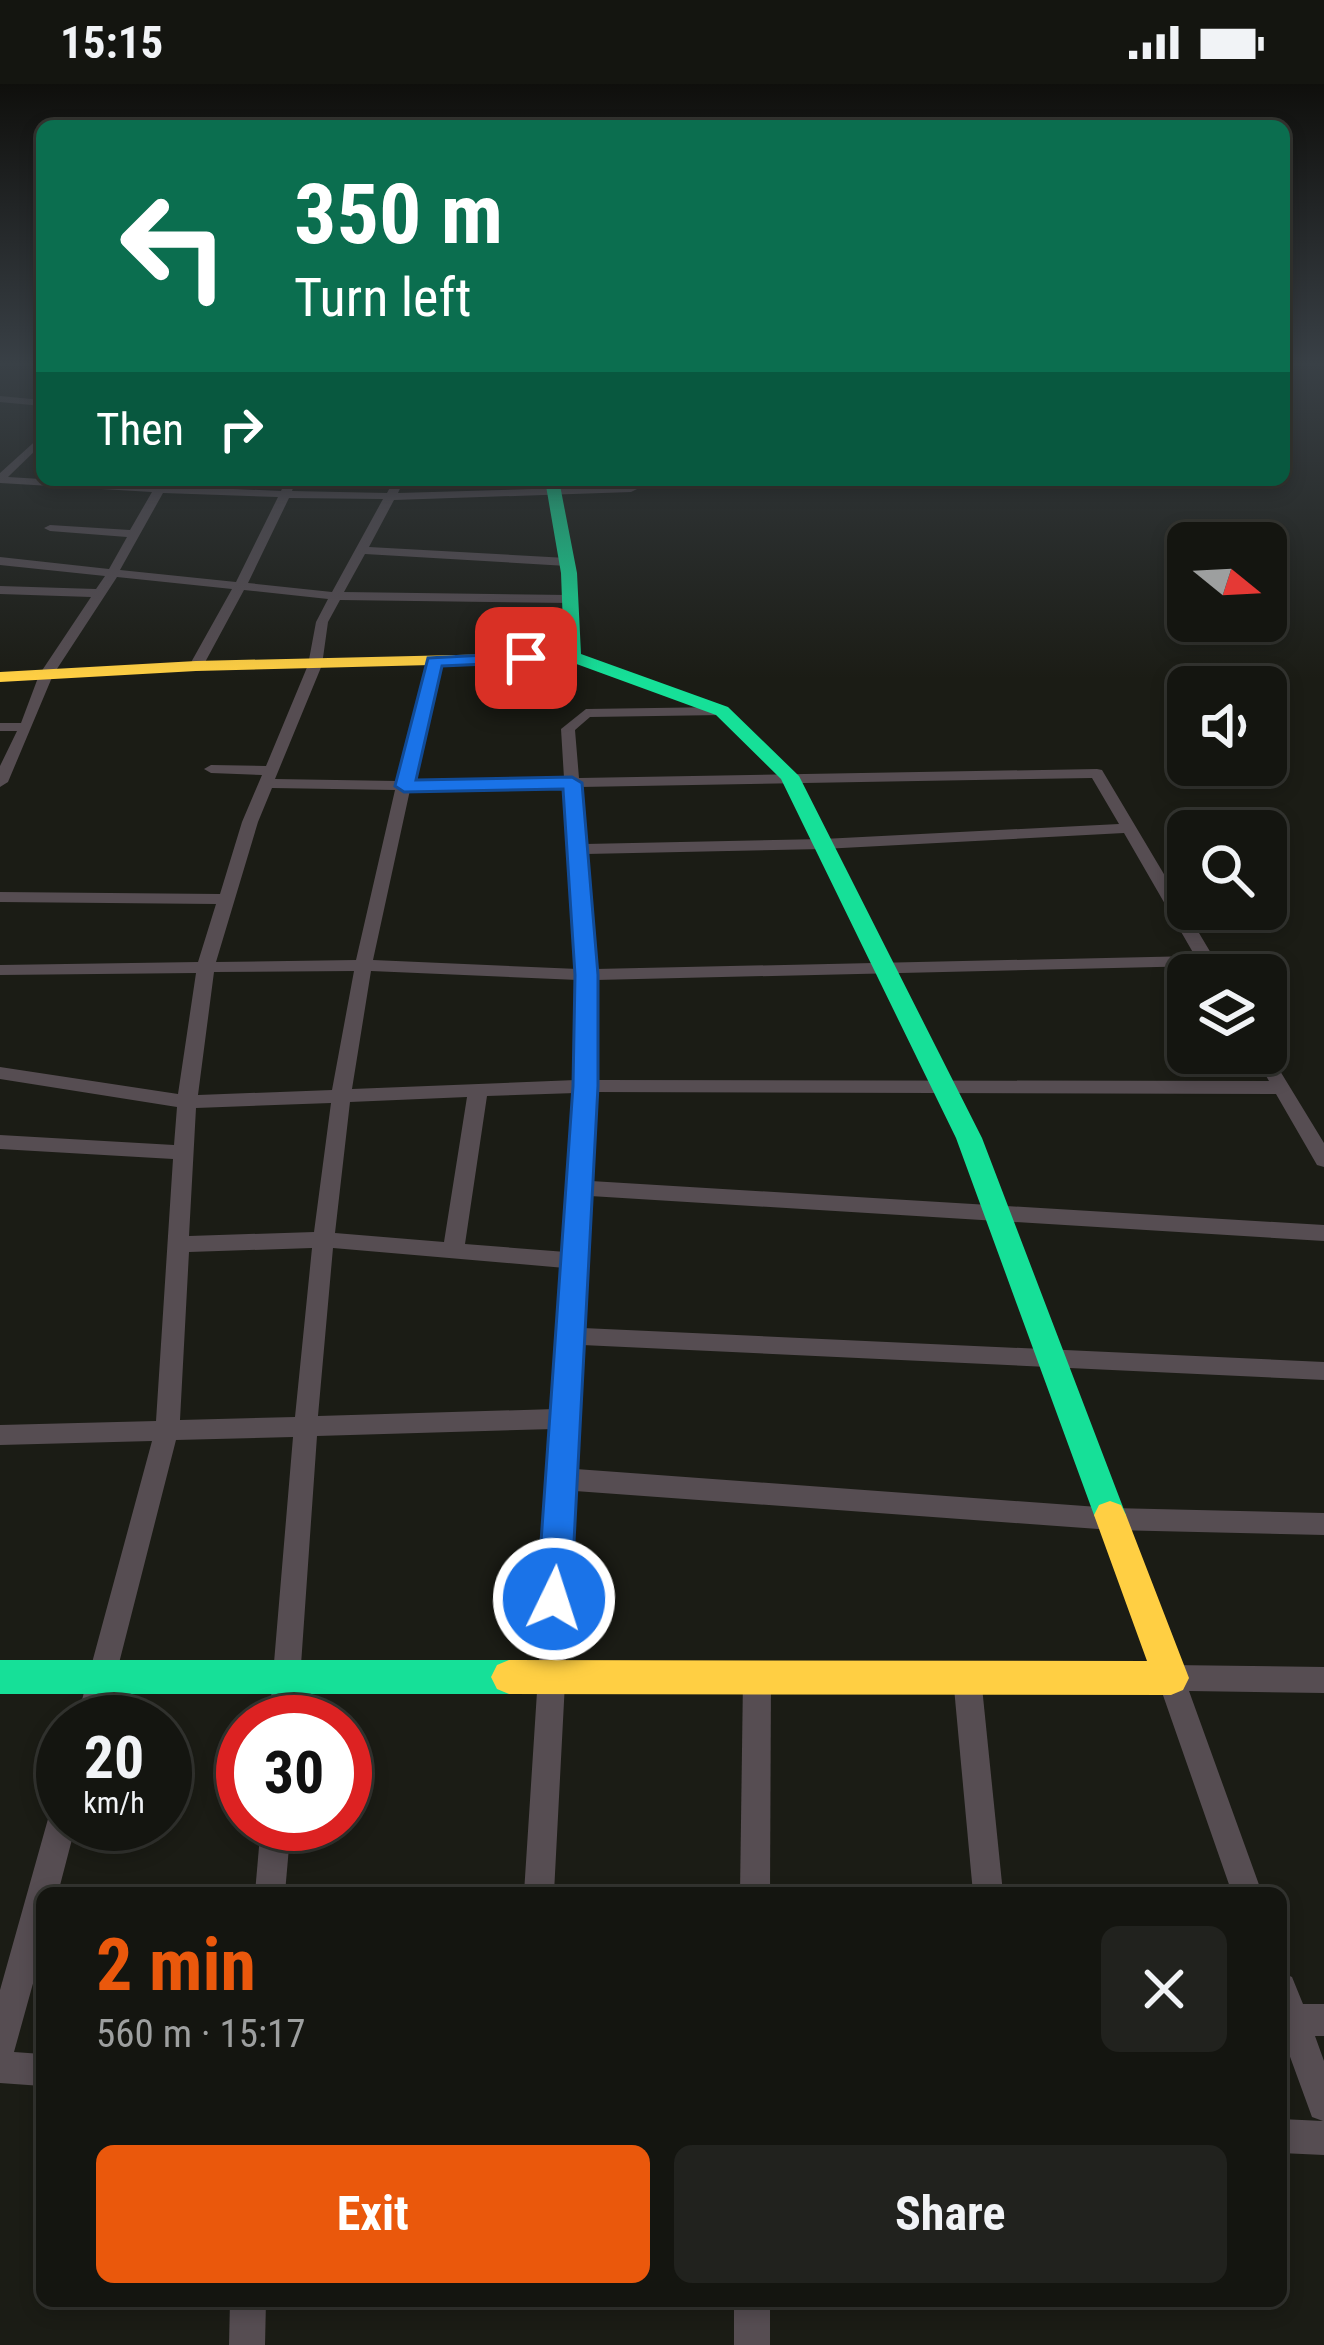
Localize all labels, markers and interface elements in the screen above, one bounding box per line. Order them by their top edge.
text: 15:15 [60,16,163,69]
text: 350 m [294,165,503,264]
icon: left [96,168,252,324]
text: Turn left [294,266,471,329]
icon: right [208,396,274,462]
text: Then [96,403,184,456]
north arrow [1167,522,1287,642]
map controls [1167,522,1287,1074]
pin [475,607,577,709]
icon: arrive [493,625,559,691]
button: sound [1167,666,1287,786]
button: search [1167,810,1287,930]
button: layers [1167,954,1287,1074]
position arrow [491,1536,617,1662]
speed limit sign: 30 [216,1695,372,1851]
text: 20 [84,1722,144,1793]
text: km/h [83,1785,145,1820]
text: 2 min [96,1923,256,2008]
button: close [1101,1926,1227,2052]
text: 560 m · 15:17 [96,2011,306,2057]
button: Exit [96,2145,650,2283]
button: Share [674,2145,1227,2283]

